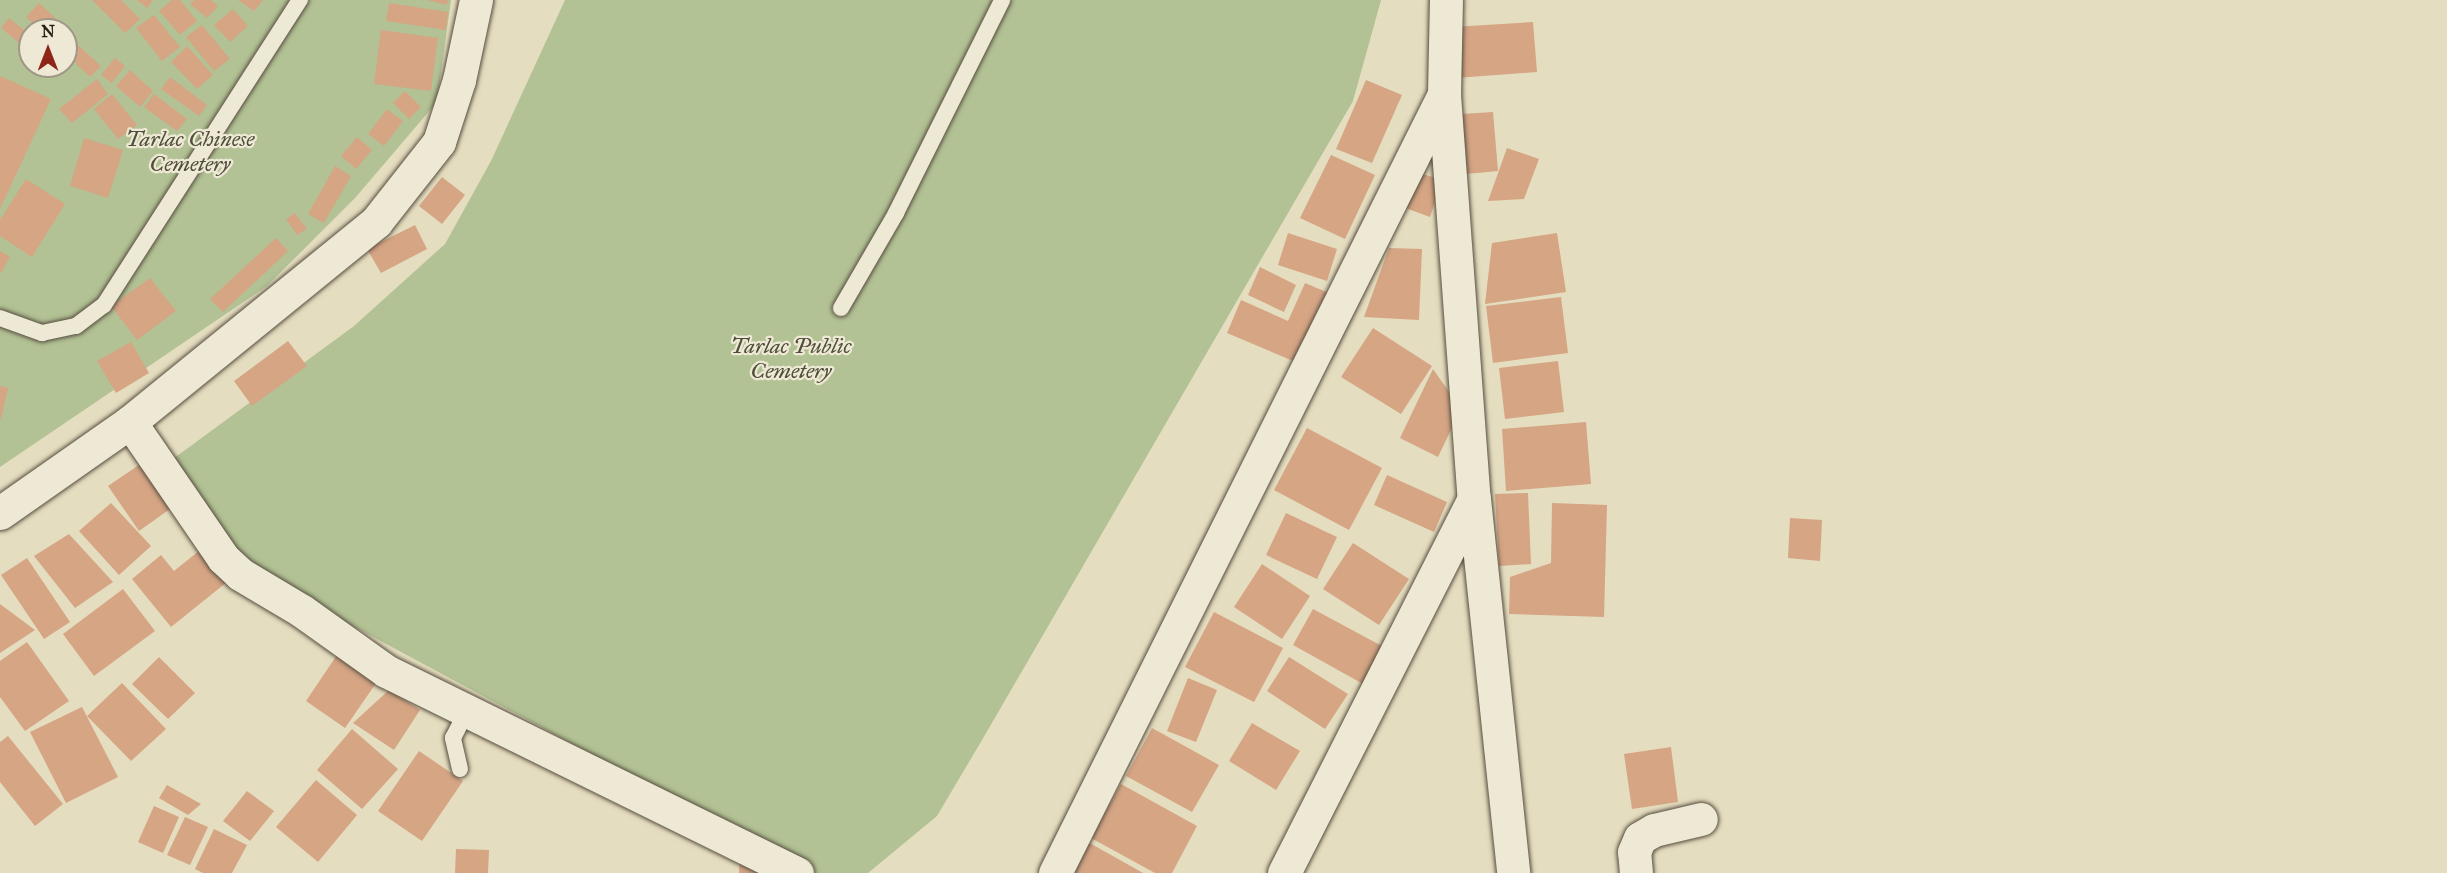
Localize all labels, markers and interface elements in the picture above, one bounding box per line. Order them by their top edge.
north arrow [18,18,78,78]
text: N [41,22,55,41]
park label: Tarlac Chinese Cemetery [126,125,254,176]
park label: Tarlac Public Cemetery [731,332,851,384]

